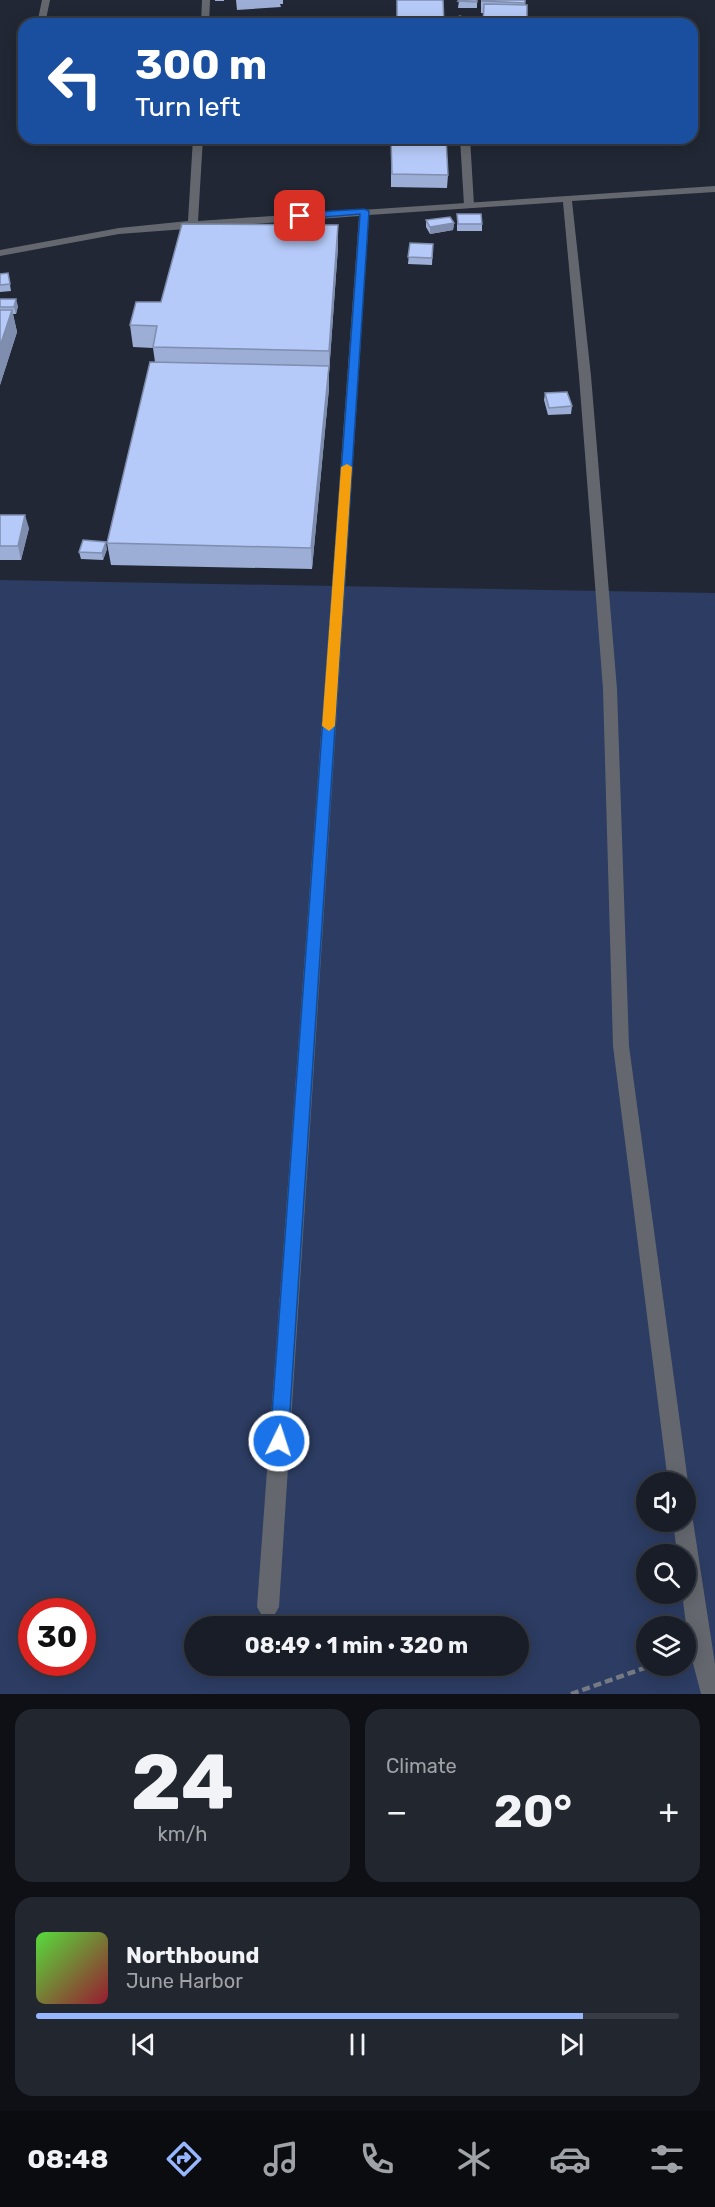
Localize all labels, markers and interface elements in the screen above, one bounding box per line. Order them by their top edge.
text: 300 m [135,40,267,90]
icon: left [36,42,114,120]
text: Turn left [135,91,240,123]
pin [274,190,325,241]
icon: arrive [283,199,316,232]
position arrow [247,1409,311,1473]
map controls [636,1472,696,1676]
button: sound [636,1472,696,1532]
button: search [636,1544,696,1604]
speed limit sign: 30 [18,1598,96,1676]
button: layers [636,1616,696,1676]
text: 08:49 · 1 min · 320 m [245,1632,468,1659]
text: 24 [131,1736,234,1829]
text: Climate [386,1754,457,1778]
text: 20° [494,1785,572,1838]
text: − [386,1792,407,1831]
text: + [658,1792,679,1831]
text: km/h [158,1822,207,1846]
text: Northbound [126,1942,259,1969]
text: June Harbor [126,1969,243,1993]
icon: previous [127,2028,160,2061]
icon: pause [341,2028,374,2061]
icon: next [555,2028,588,2061]
icon: directions [163,2138,205,2180]
icon: music [260,2138,302,2180]
icon: phone [356,2138,398,2180]
icon: climate [453,2138,495,2180]
icon: car [549,2138,591,2180]
icon: filters [646,2138,688,2180]
text: 08:48 [27,2143,109,2175]

